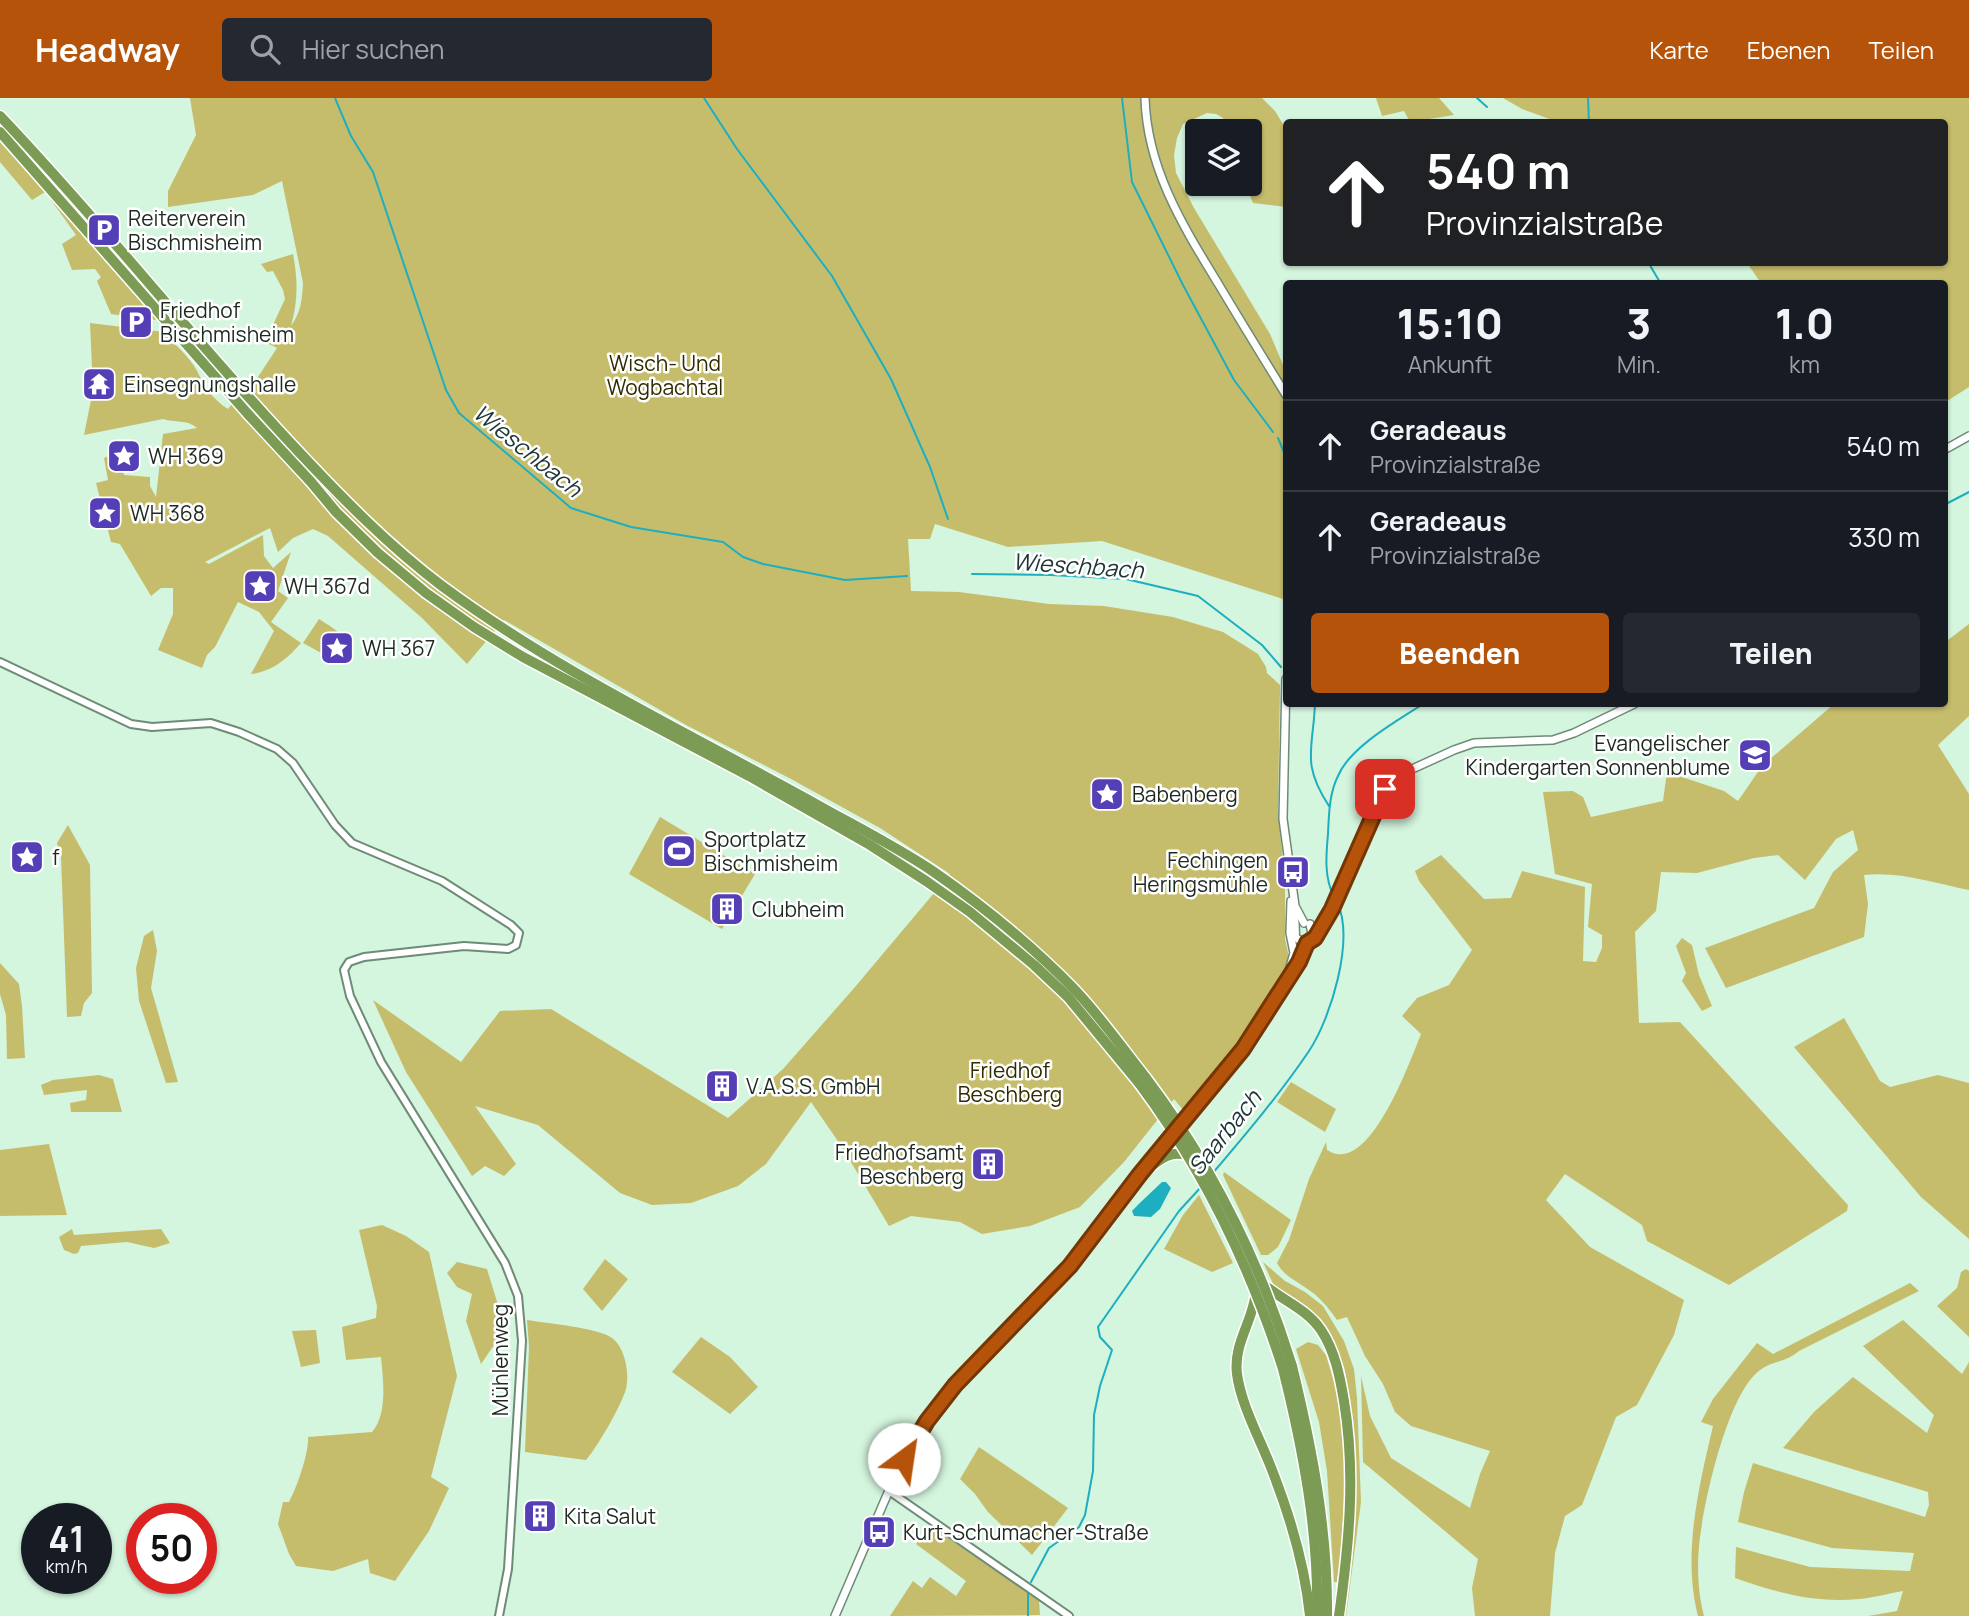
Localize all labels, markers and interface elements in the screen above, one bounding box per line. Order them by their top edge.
search box [222,18,712,81]
text: Headway [35,27,180,72]
icon: search [246,30,284,68]
text: Hier suchen [302,31,445,67]
text: Karte [1649,33,1709,66]
text: Ebenen [1747,33,1830,66]
text: Teilen [1868,33,1934,66]
map controls [1185,119,1262,196]
button: layers [1185,119,1262,196]
text: 540 m [1426,137,1571,204]
icon: ahead [1311,147,1402,238]
text: Provinzialstraße [1426,201,1663,245]
place label: Reiterverein Bischmisheim [128,204,262,256]
parking icon: Reiterverein Bischmisheim [85,211,123,249]
text: 15:10 [1397,294,1503,352]
text: 3 [1627,294,1651,352]
text: 1.0 [1775,294,1834,352]
place label: Friedhof Bischmisheim [160,296,294,348]
parking icon: Friedhof Bischmisheim [117,303,155,341]
text: Ankunft [1408,348,1492,380]
text: Min. [1617,348,1661,380]
text: km [1789,348,1820,380]
park label: Wisch- Und Wogbachtal [607,349,723,401]
temple icon: Einsegnungshalle [80,365,118,403]
place label: Einsegnungshalle [124,370,296,398]
water label: Wieschbach [467,396,590,505]
text: Geradeaus [1370,412,1506,448]
icon: ahead [1311,427,1349,465]
text: 540 m [1847,428,1920,464]
place icon: WH 369 [105,437,143,475]
place label: WH 369 [148,442,224,470]
text: Provinzialstraße [1370,448,1541,480]
place icon: WH 368 [86,494,124,532]
place label: WH 368 [130,499,205,527]
text: Geradeaus [1370,503,1506,539]
icon: ahead [1311,518,1349,556]
text: 330 m [1848,519,1920,555]
text: Provinzialstraße [1370,539,1541,571]
water label: Wieschbach [1011,544,1146,586]
place icon: WH 367d [241,567,279,605]
place label: WH 367d [284,572,370,600]
button: Beenden [1311,613,1609,693]
button: Teilen [1623,613,1920,693]
place icon: WH 367 [318,629,356,667]
place label: WH 367 [362,634,435,662]
place label: Evangelischer Kindergarten Sonnenblume [1466,729,1730,781]
school or university icon: Evangelischer Kindergarten Sonnenblume [1736,736,1774,774]
pin [1355,759,1415,819]
icon: arrive [1366,770,1404,808]
place icon: Babenberg [1088,775,1126,813]
place label: Babenberg [1132,780,1238,808]
place label: Sportplatz Bischmisheim [704,825,838,877]
sports icon: Sportplatz Bischmisheim [660,832,698,870]
place icon: f [8,838,46,876]
place label: f [52,843,60,871]
place label: Fechingen Heringsmühle [1133,846,1268,898]
bus stop icon: Fechingen Heringsmühle [1274,853,1312,891]
building icon: Clubheim [708,890,746,928]
place label: Clubheim [752,895,844,923]
park label: Friedhof Beschberg [958,1056,1062,1108]
building icon: V.A.S.S. GmbH [703,1067,741,1105]
place label: V.A.S.S. GmbH [746,1072,880,1100]
water label: Saarbach [1180,1082,1269,1181]
place label: Friedhofsamt Beschberg [835,1138,964,1190]
building icon: Friedhofsamt Beschberg [969,1145,1007,1183]
street label: Mühlenweg [486,1304,514,1416]
position arrow [867,1422,941,1496]
building icon: Kita Salut [521,1497,559,1535]
place label: Kita Salut [564,1502,656,1530]
speed limit sign: 50 [126,1503,217,1594]
bus stop icon: Kurt-Schumacher-Straße [860,1513,898,1551]
text: 41 [48,1515,85,1563]
place label: Kurt-Schumacher-Straße [903,1518,1149,1546]
text: km/h [46,1554,87,1578]

